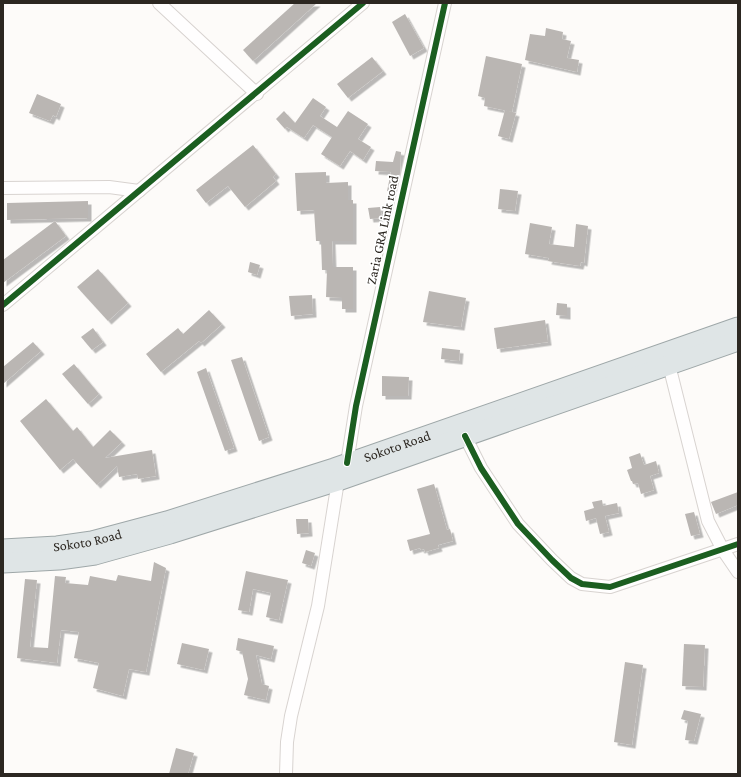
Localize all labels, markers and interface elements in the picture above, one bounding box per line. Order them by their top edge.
street label: Zaria GRA Link road [363,173,402,286]
street label: Sokoto Road [362,427,433,465]
street label: Sokoto Road [53,525,124,554]

